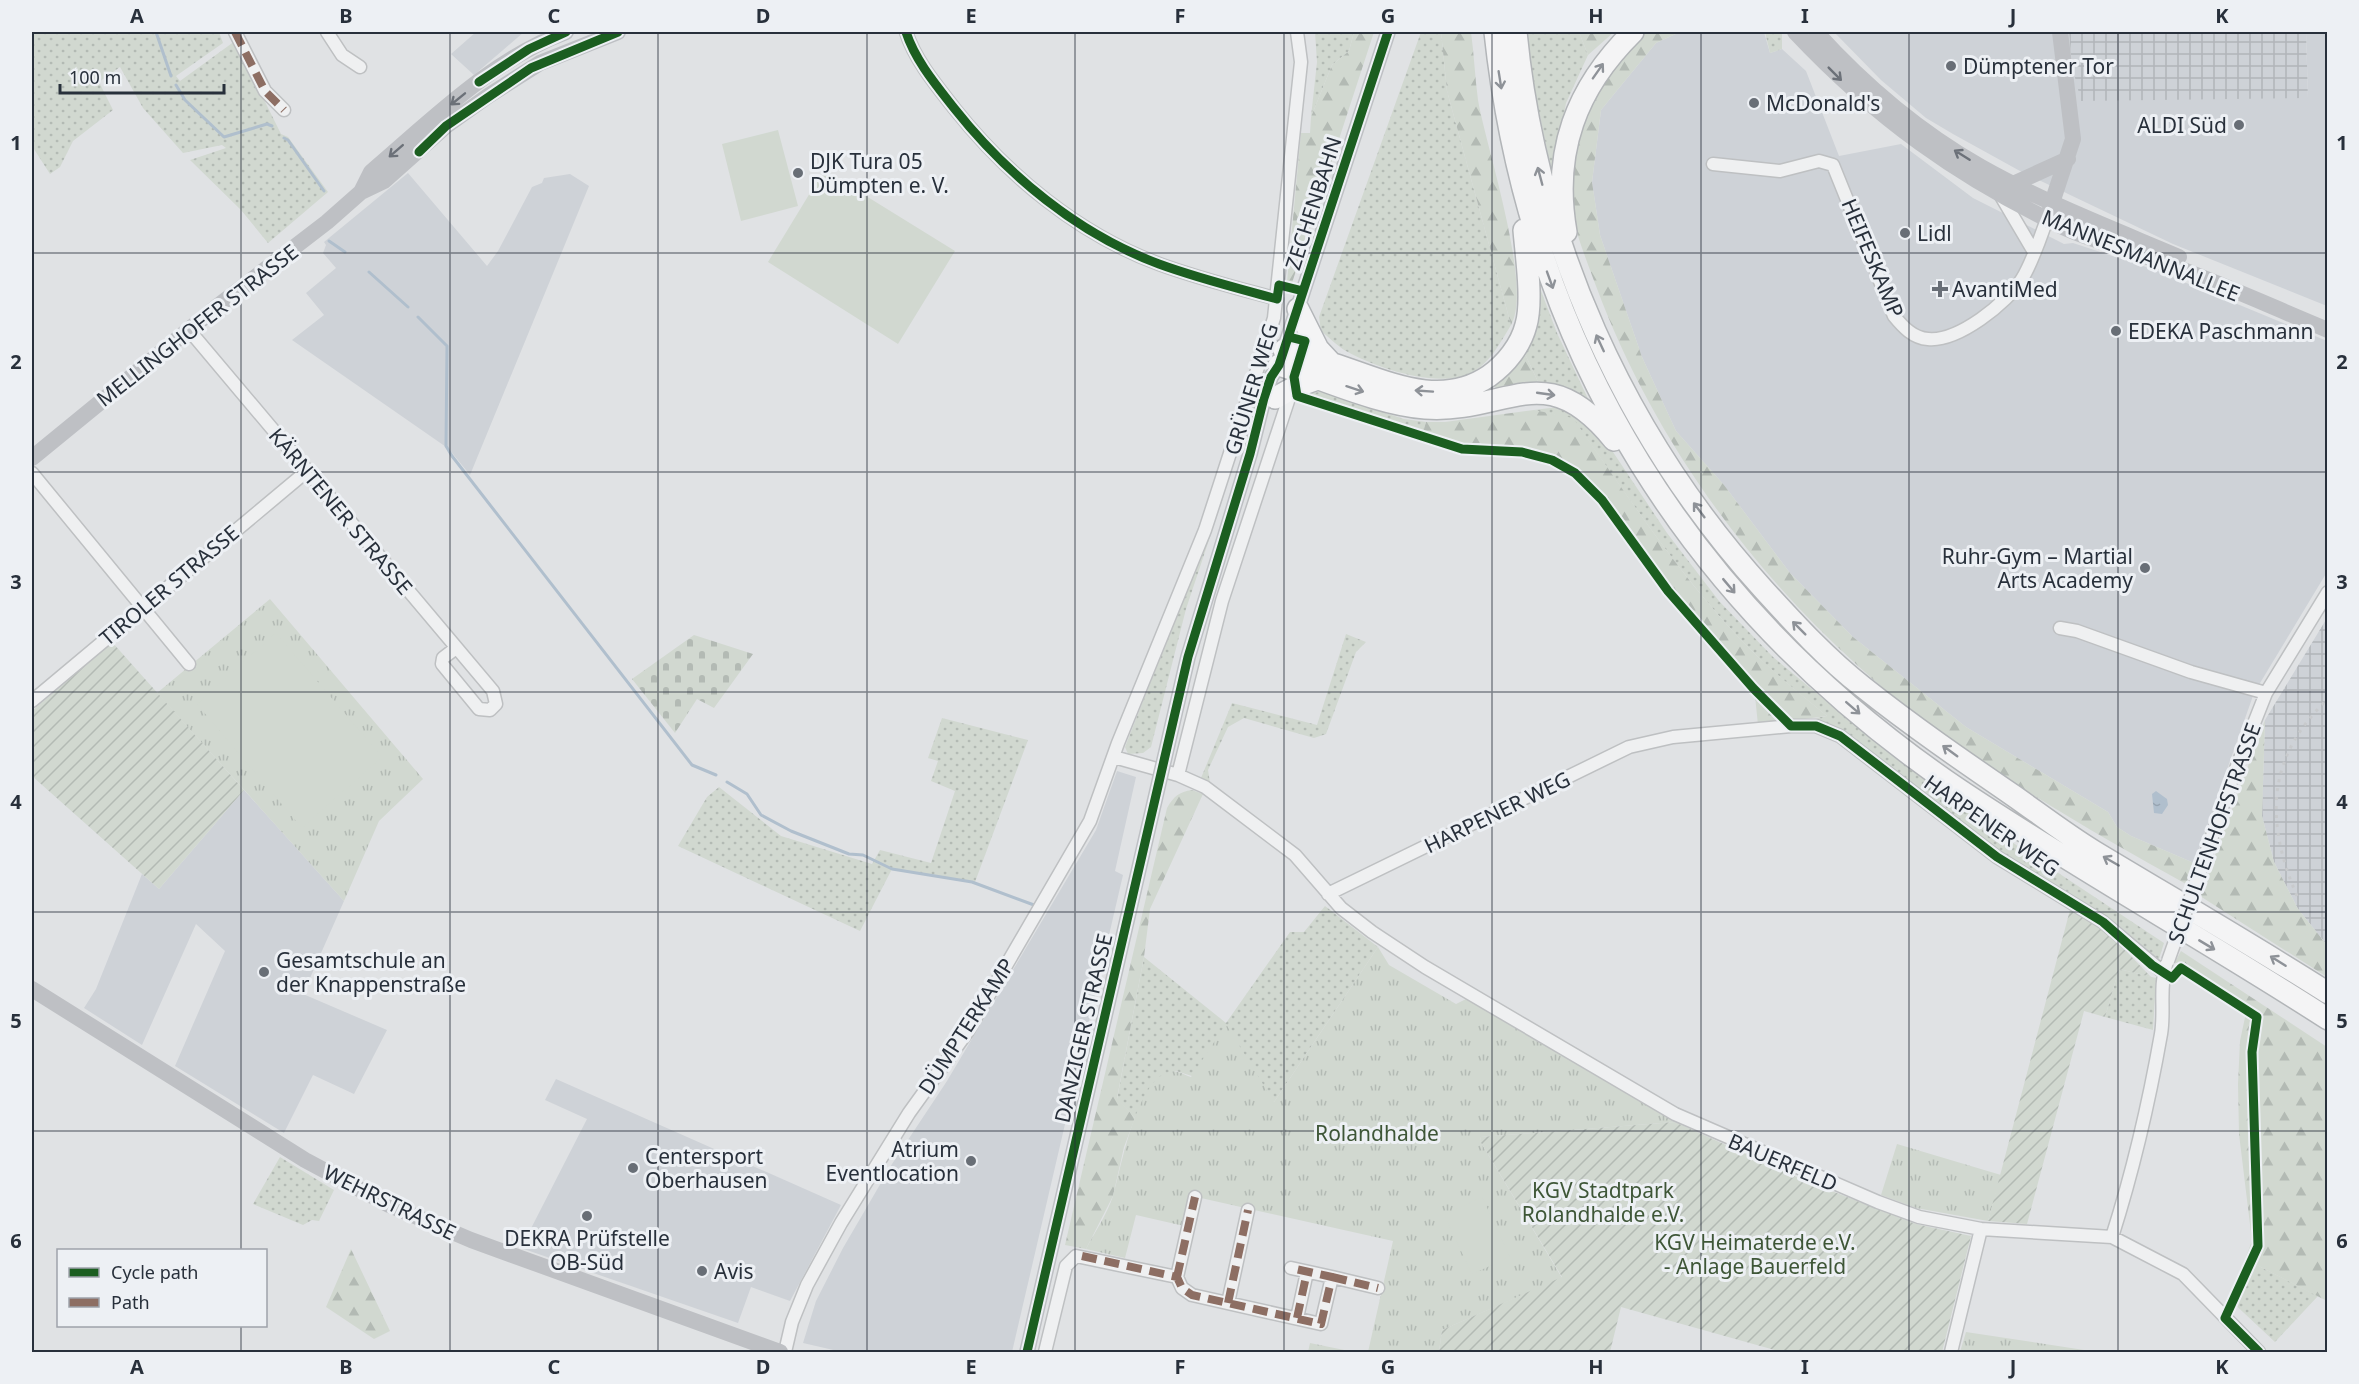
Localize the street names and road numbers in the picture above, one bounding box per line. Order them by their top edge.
street label: ZECHENBAHN [1278,133,1348,273]
street label: HEIFESKAMP [1835,194,1911,322]
street label: MANNESMANNALLEE [2038,203,2244,307]
street label: MELLINGHOFER STRASSE [90,237,304,413]
street label: GRÜNER WEG [1218,320,1284,458]
street label: KÄRNTENER STRASSE [263,422,419,600]
street label: TIROLER STRASSE [93,518,245,652]
street label: SCHULTENHOFSTRASSE [2161,719,2267,947]
street label: HARPENER WEG [1419,765,1575,859]
street label: HARPENER WEG [1919,768,2065,882]
street label: DANZIGER STRASSE [1048,931,1118,1125]
street label: DÜMPTERKAMP [911,953,1021,1099]
street label: BAUERFELD [1724,1126,1842,1198]
street label: WEHRSTRASSE [319,1158,461,1246]

